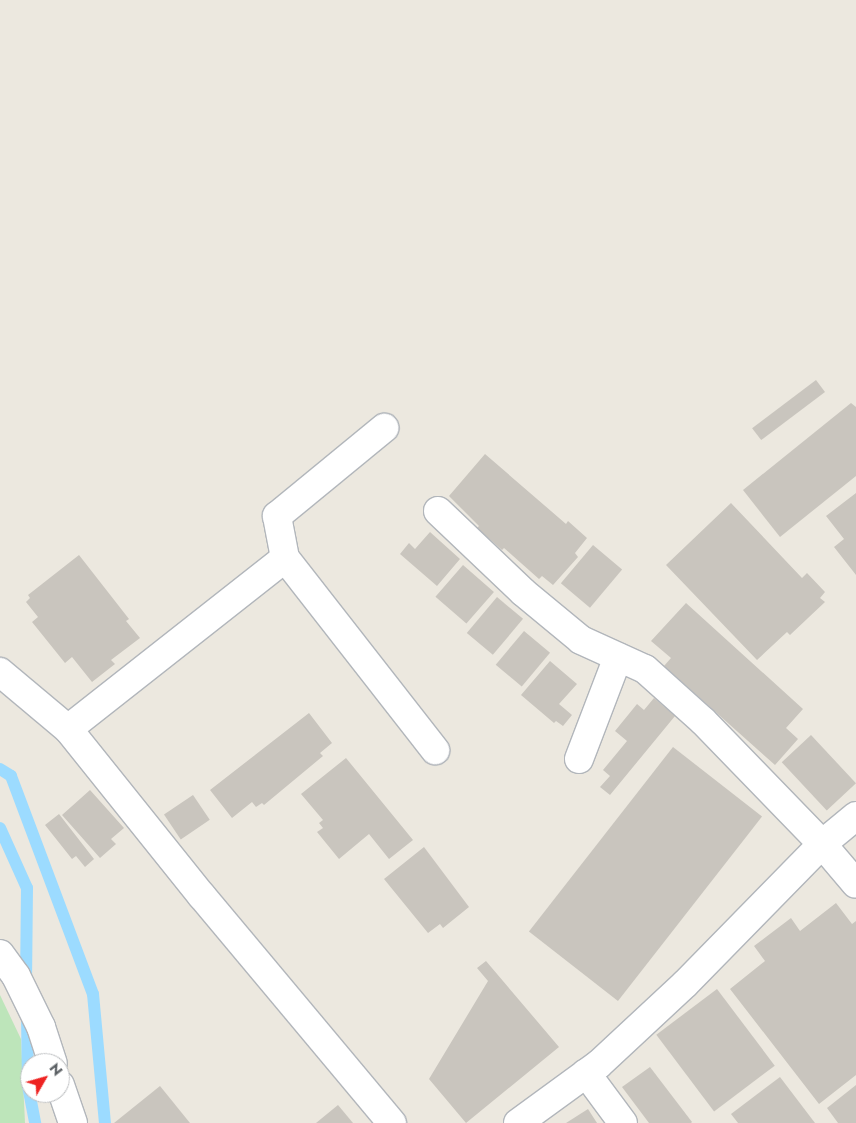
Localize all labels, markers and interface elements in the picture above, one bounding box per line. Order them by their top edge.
north arrow [20,1053,70,1103]
text: N [45,1059,67,1080]

